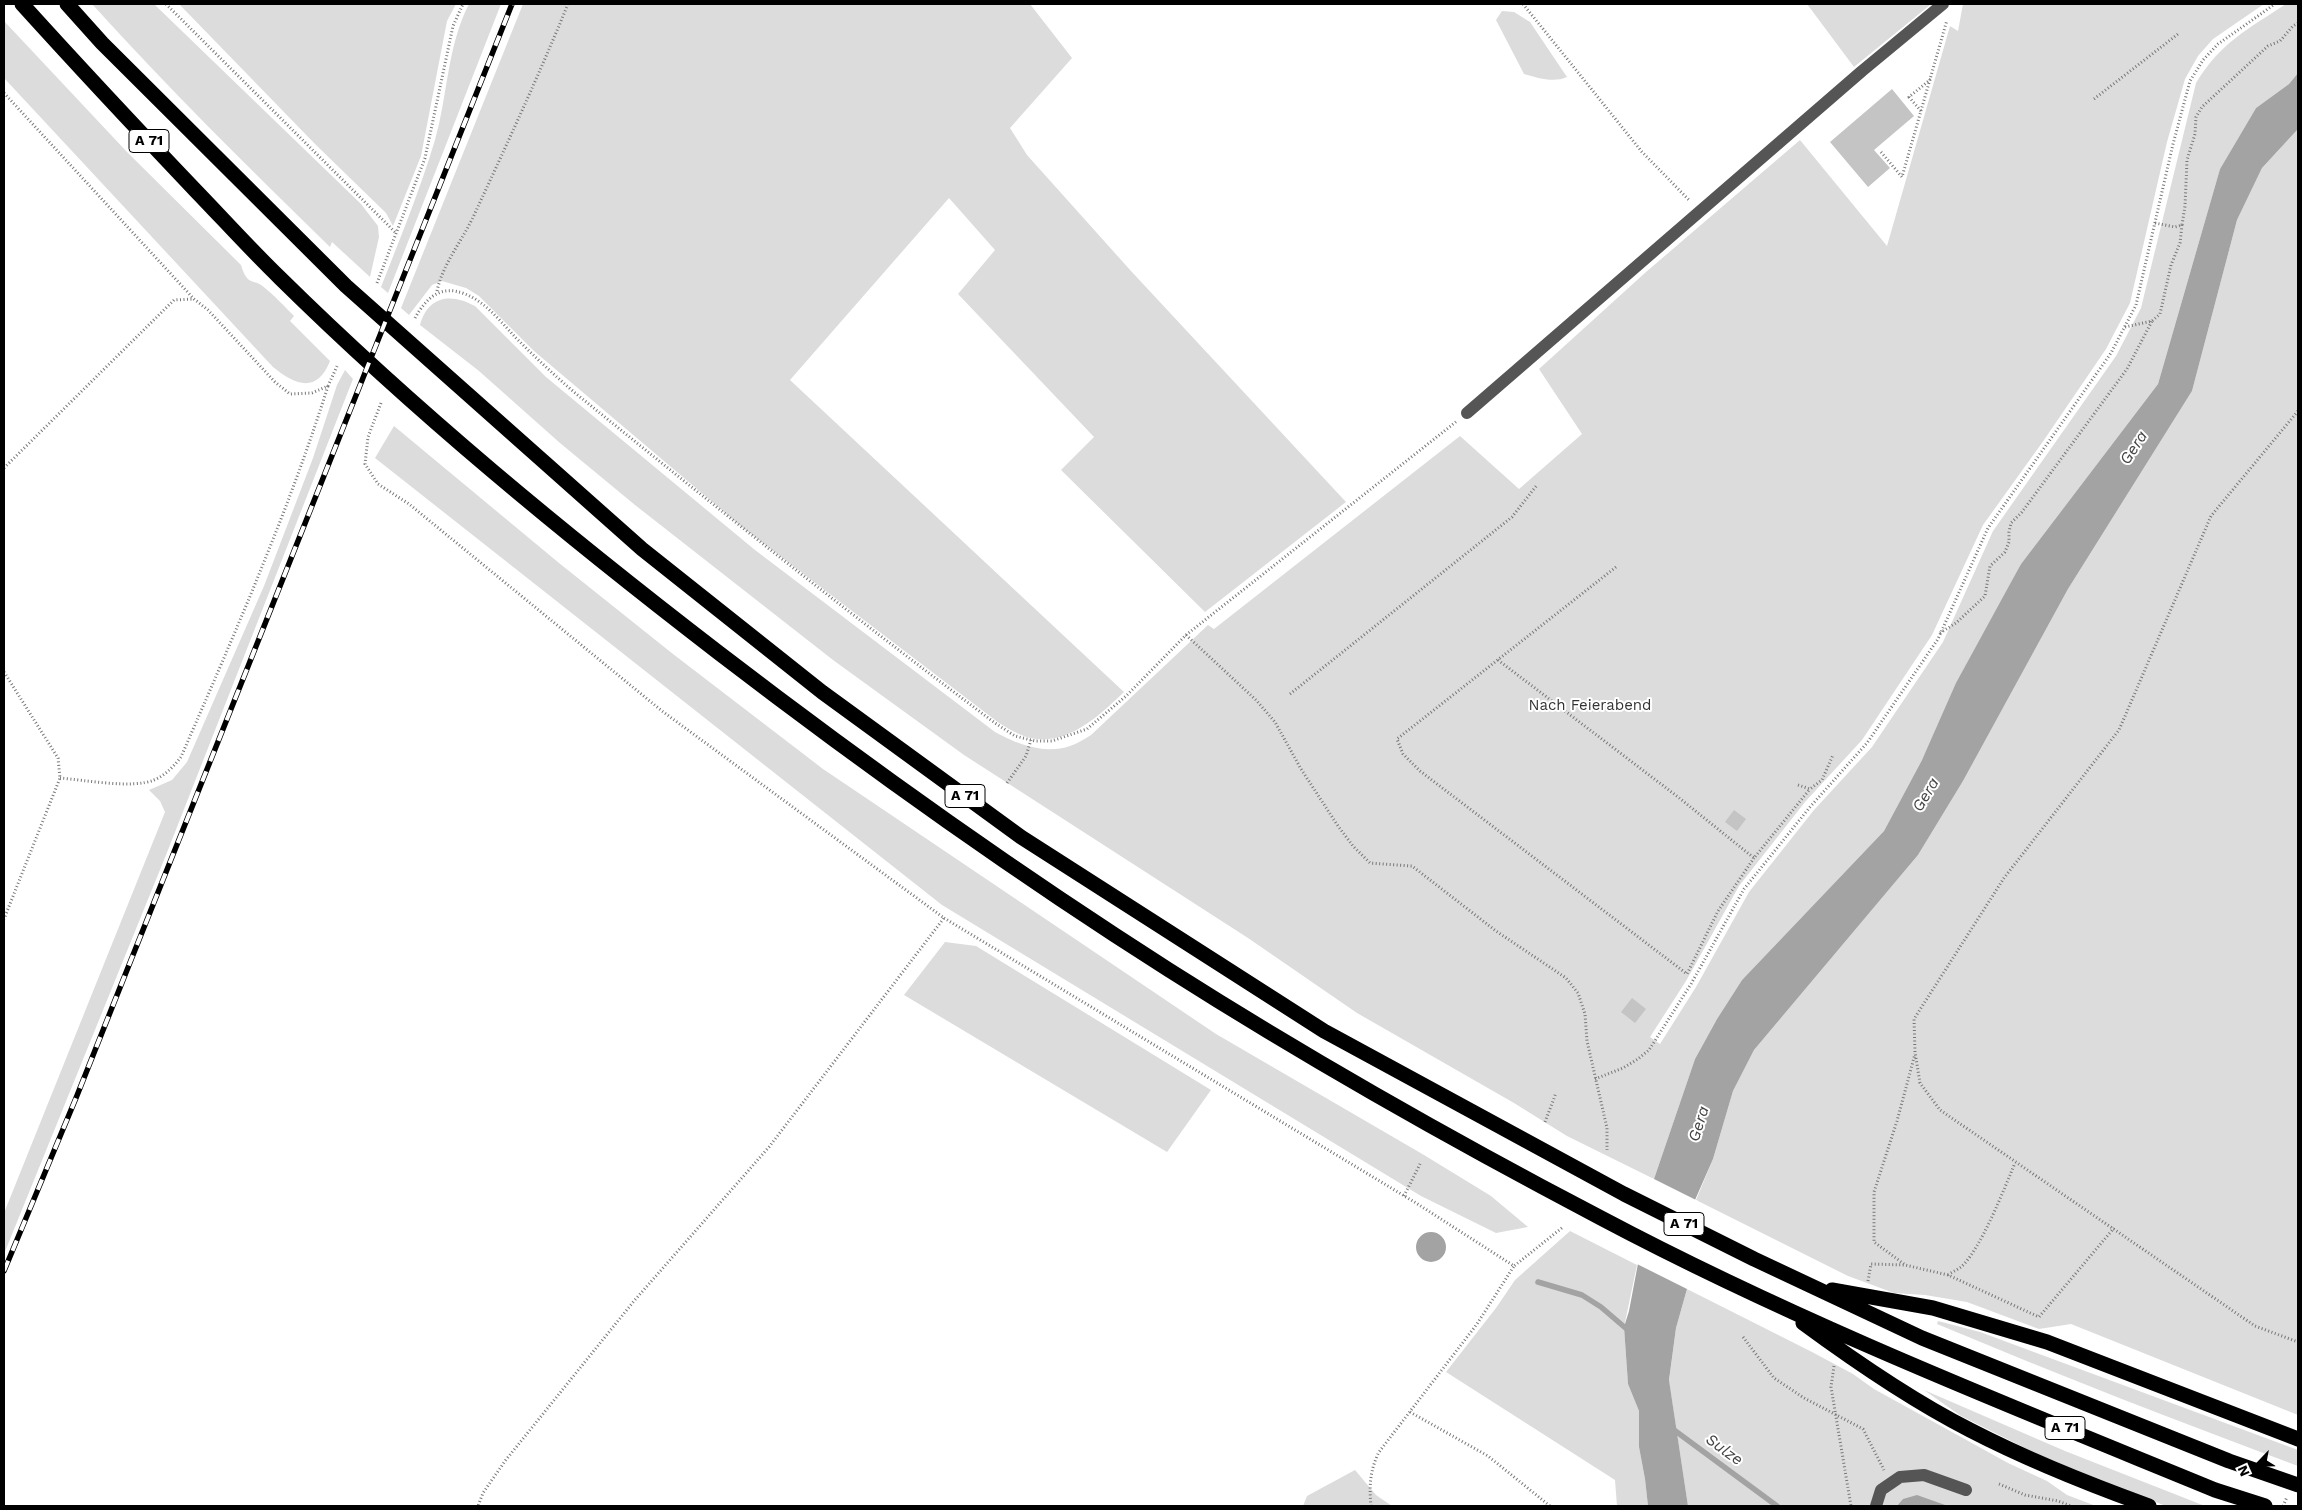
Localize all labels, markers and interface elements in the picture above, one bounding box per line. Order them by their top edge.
road number: A 71 [129,130,169,152]
water label: Gera [2116,428,2152,468]
park label: Nach Feierabend [1529,697,1651,715]
water label: Gera [1908,775,1944,815]
road number: A 71 [945,784,985,808]
water label: Gera [1685,1104,1713,1144]
road number: A 71 [1664,1212,1704,1236]
road number: A 71 [2045,1416,2085,1440]
water label: Sulze [1702,1430,1746,1470]
north arrow [2232,1440,2282,1490]
text: N [2234,1463,2253,1479]

